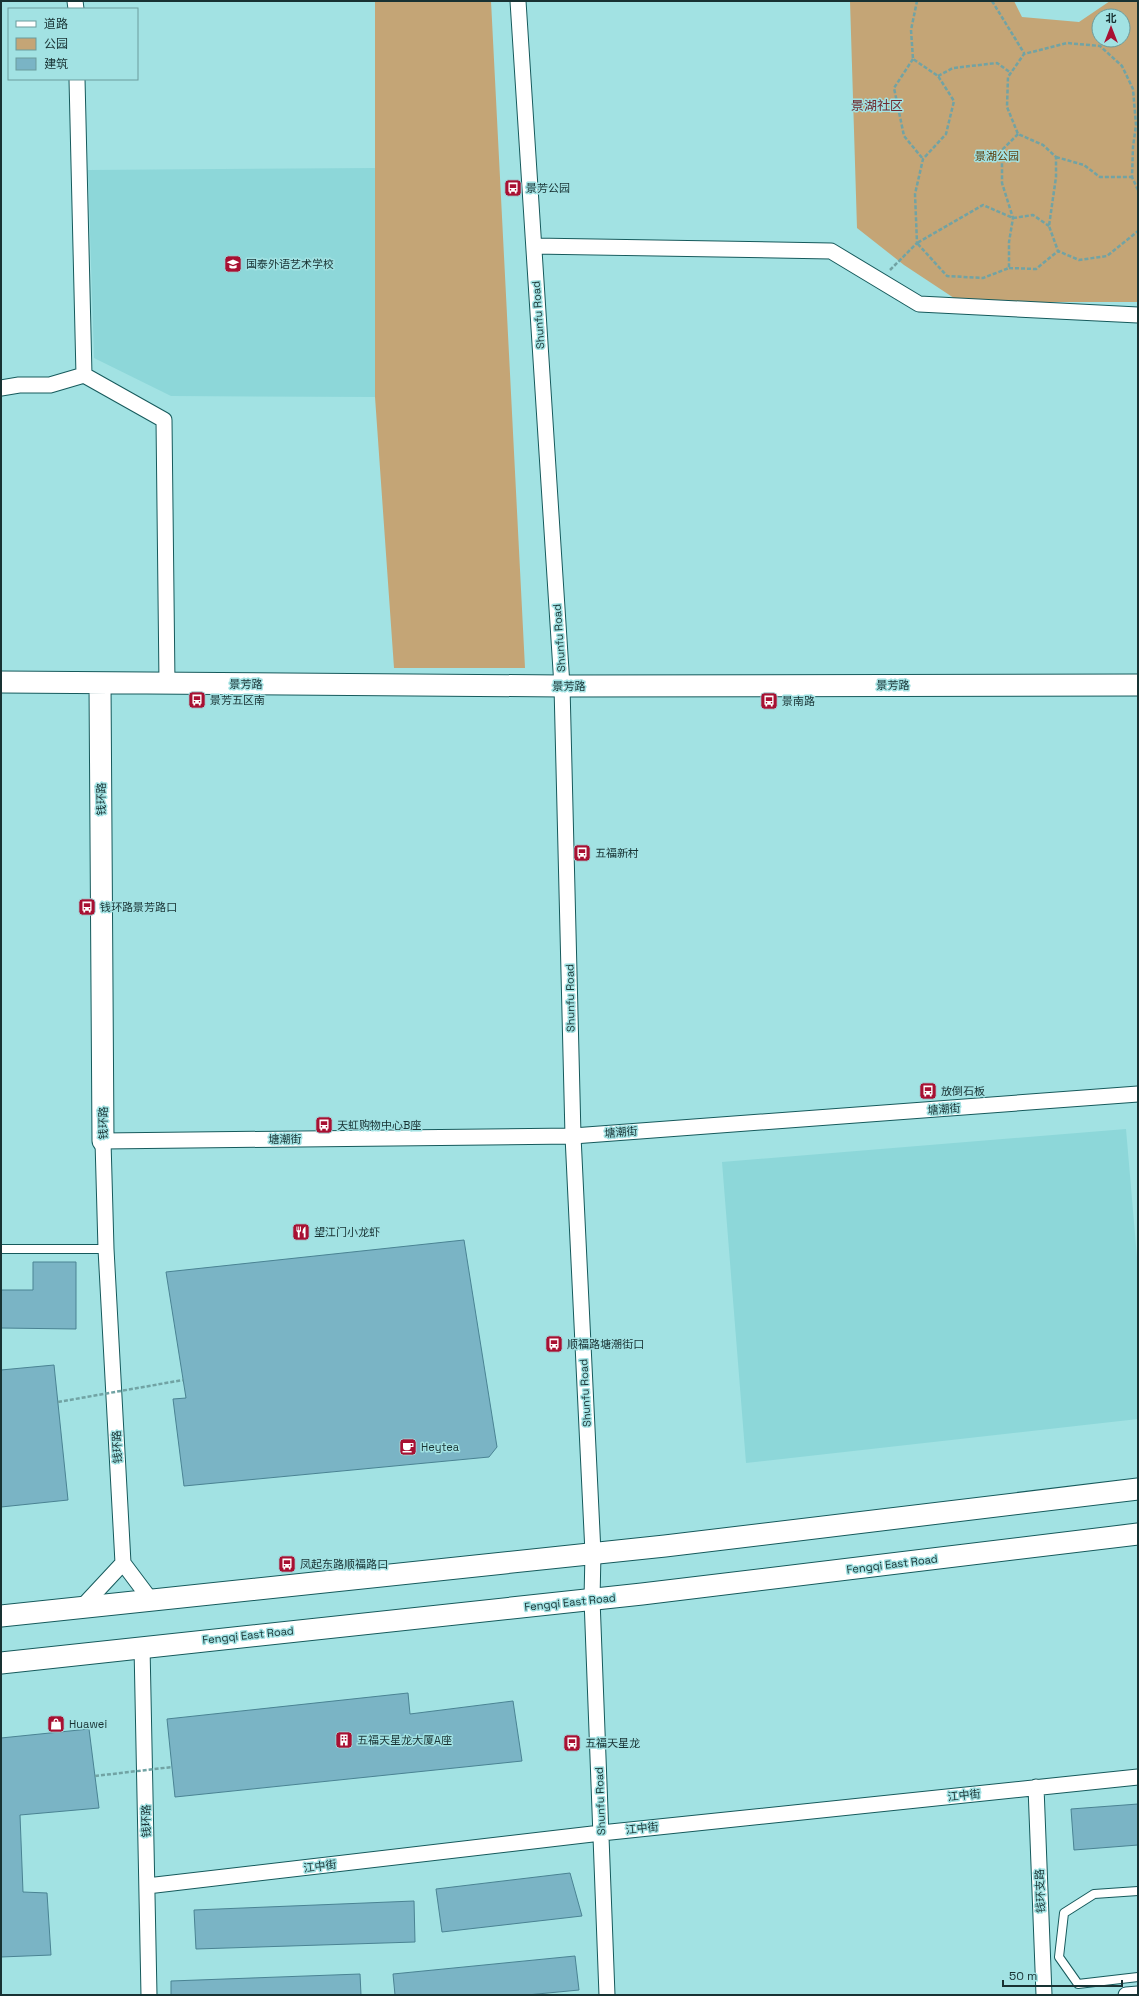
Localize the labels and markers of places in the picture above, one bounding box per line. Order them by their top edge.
bus stop icon: 景芳公园 [503,178,523,198]
place label: 景芳公园 [526,181,570,195]
school or university icon: 国泰外语艺术学校 [223,254,243,274]
place label: 国泰外语艺术学校 [246,257,334,271]
bus stop icon: 景芳五区南 [187,690,207,710]
bus stop icon: 景南路 [759,691,779,711]
place label: 景芳五区南 [210,693,265,707]
place label: 景南路 [782,694,815,708]
bus stop icon: 五福新村 [572,843,592,863]
place label: 五福新村 [595,846,639,860]
bus stop icon: 钱环路景芳路口 [77,897,97,917]
place label: 钱环路景芳路口 [100,900,177,914]
bus stop icon: 放倒石板 [918,1081,938,1101]
place label: 放倒石板 [941,1084,985,1098]
bus stop icon: 天虹购物中心B座 [314,1115,334,1135]
place label: 天虹购物中心B座 [337,1118,421,1132]
restaurant icon: 望江门小龙虾 [291,1222,311,1242]
place label: 望江门小龙虾 [314,1225,380,1239]
bus stop icon: 顺福路塘潮街口 [544,1334,564,1354]
place label: 顺福路塘潮街口 [567,1337,644,1351]
cafe icon: Heytea [398,1437,418,1457]
place label: Heytea [421,1440,460,1454]
bus stop icon: 凤起东路顺福路口 [277,1554,297,1574]
place label: 凤起东路顺福路口 [300,1557,388,1571]
shop icon: Huawei [46,1714,66,1734]
place label: Huawei [69,1717,107,1731]
building icon: 五福天星龙大厦A座 [334,1730,354,1750]
place label: 五福天星龙大厦A座 [357,1733,452,1747]
bus stop icon: 五福天星龙 [562,1733,582,1753]
place label: 五福天星龙 [585,1736,640,1750]

